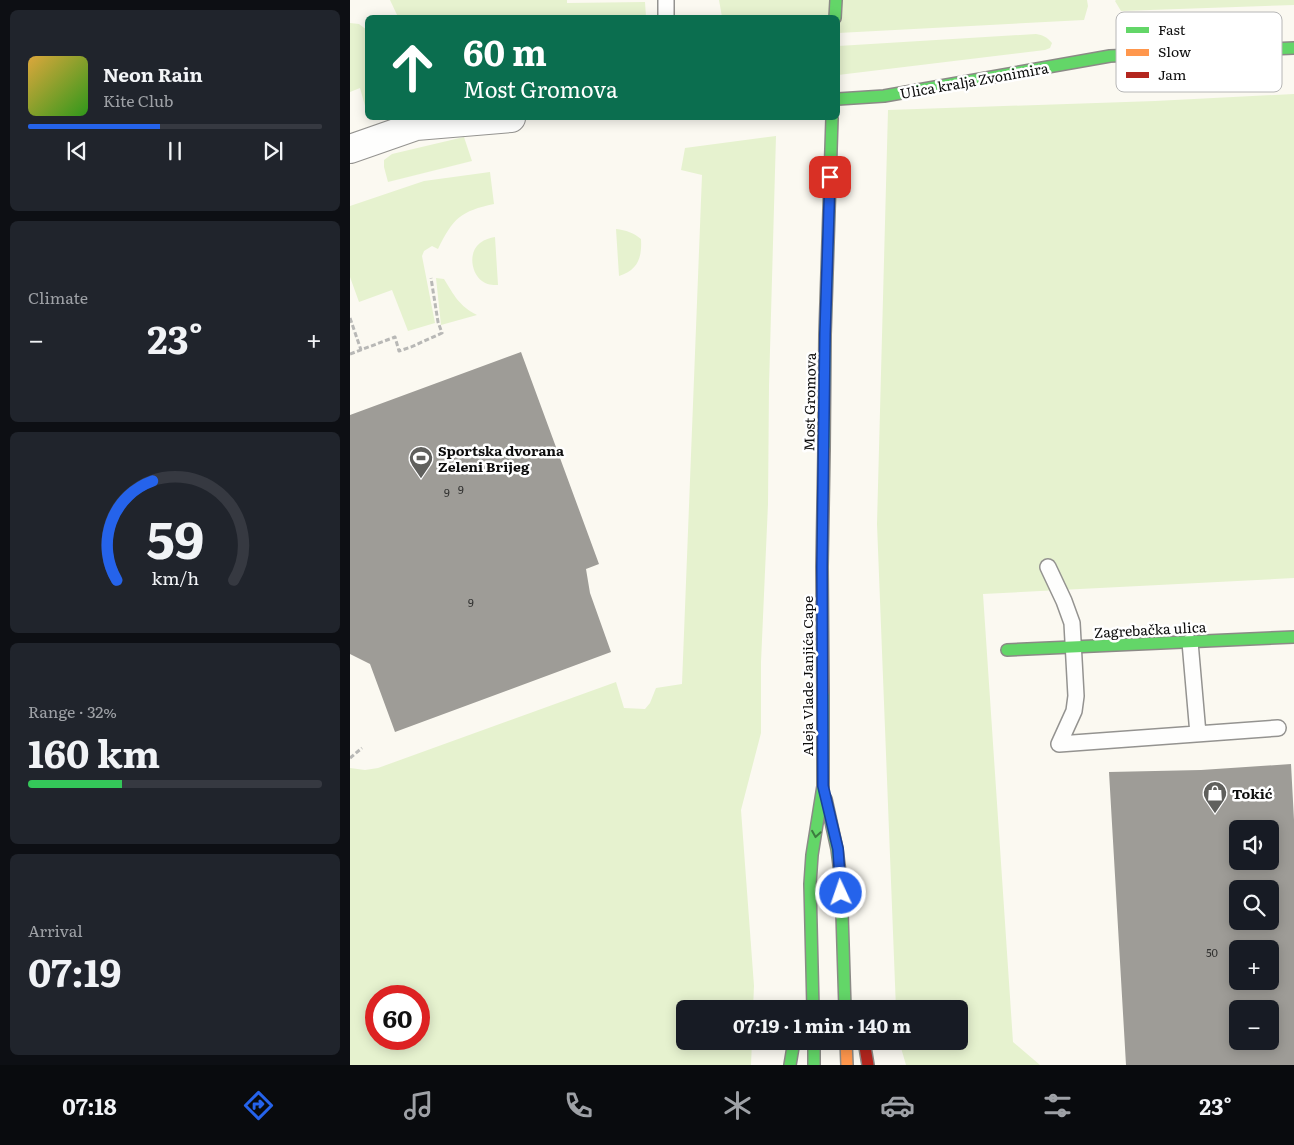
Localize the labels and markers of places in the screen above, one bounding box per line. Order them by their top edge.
pin [809,156,851,198]
place label: Sportska dvorana Zeleni Brijeg [438,440,565,476]
sports icon: Sportska dvorana Zeleni Brijeg [408,445,434,479]
shop icon: Tokić [1202,780,1228,814]
place label: Tokić [1232,783,1273,803]

